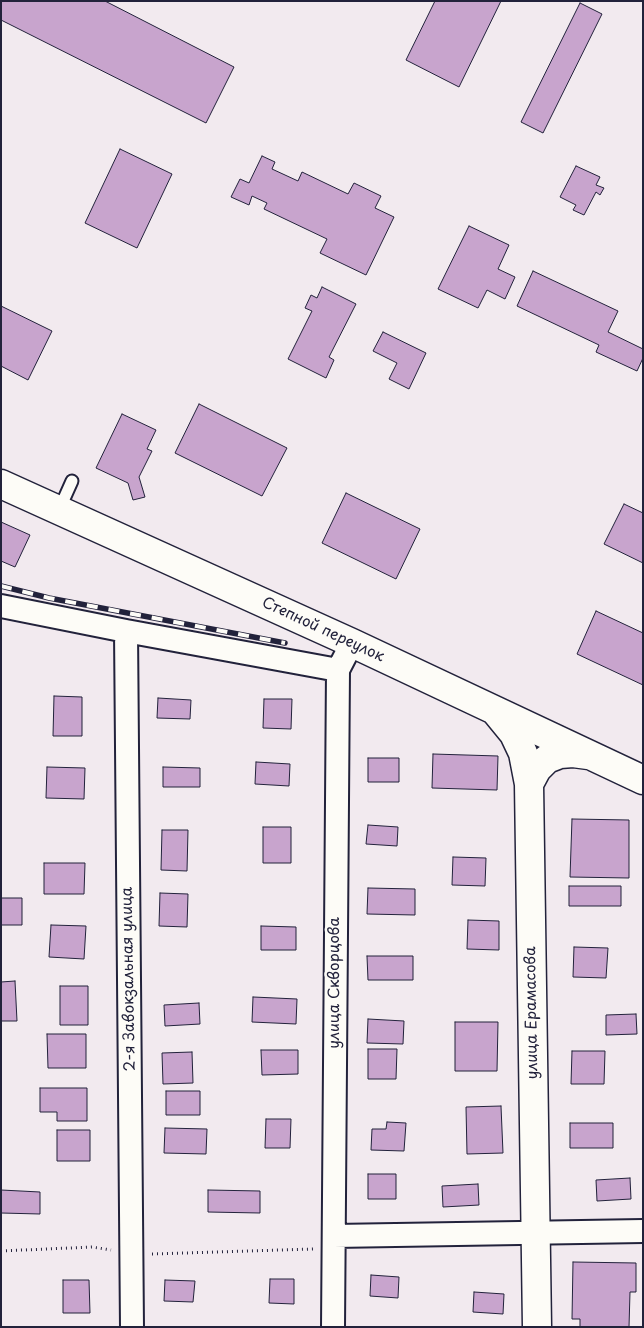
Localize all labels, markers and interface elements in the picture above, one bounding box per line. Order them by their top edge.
street label: Степной переулок [259,594,387,666]
street label: 2-я Завокзальная улица [118,887,140,1071]
street label: улица Скворцова [326,917,344,1049]
street label: улица Ерамасова [522,946,542,1080]

